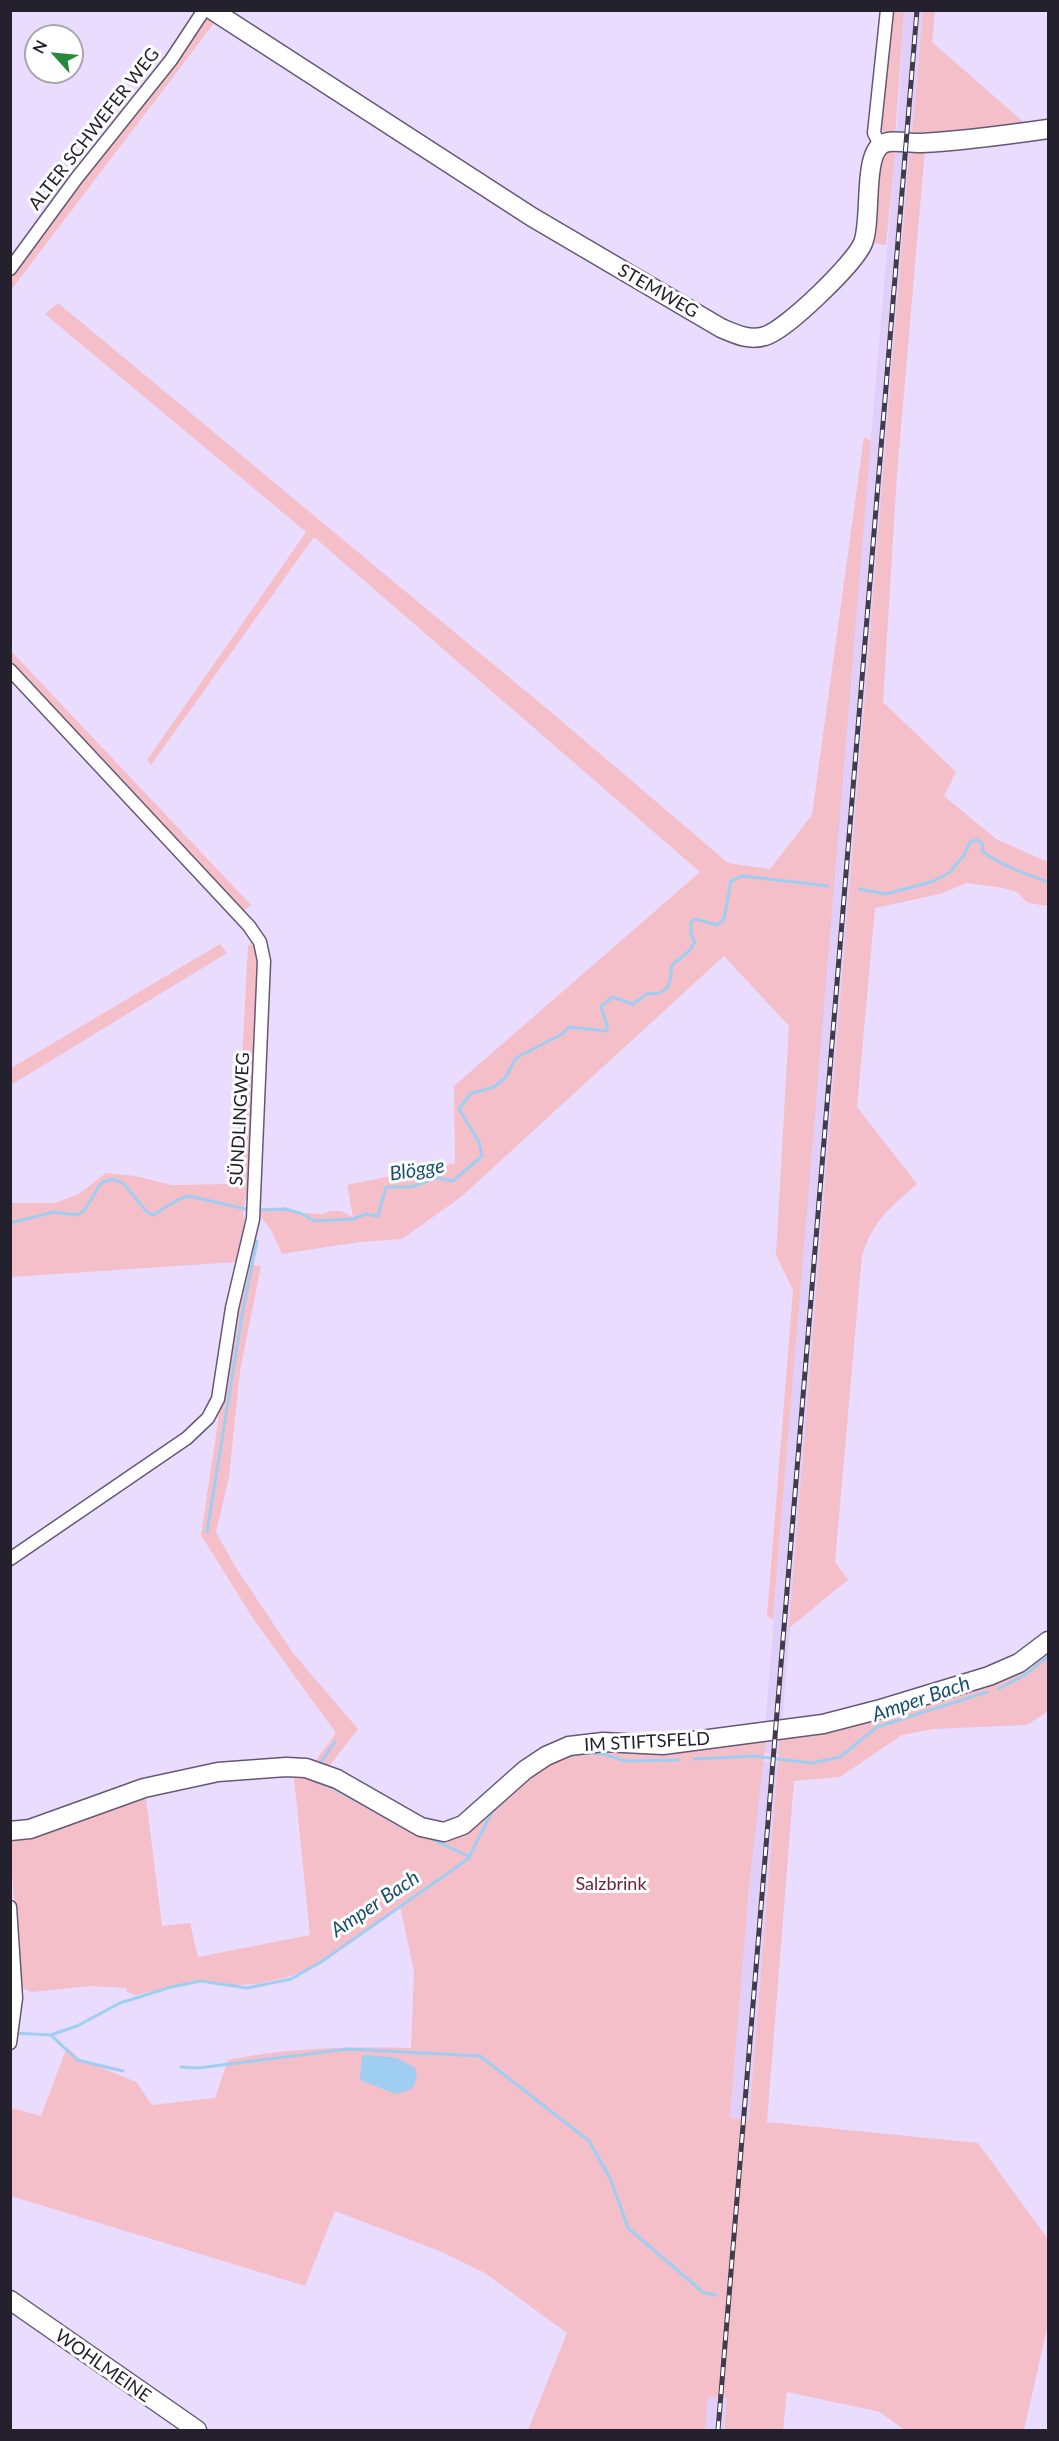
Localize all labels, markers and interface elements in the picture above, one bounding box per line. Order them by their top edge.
north arrow [24,24,84,84]
text: N [28,37,51,56]
street label: ALTER SCHWEFER WEG [24,44,164,214]
street label: STEMWEG [614,259,702,323]
street label: SÜNDLINGWEG [226,1052,254,1186]
water label: Blögge [388,1154,446,1186]
water label: Amper Bach [869,1671,973,1727]
street label: IM STIFTSFELD [584,1728,710,1756]
water label: Amper Bach [326,1866,424,1942]
park label: Salzbrink [575,1873,647,1895]
street label: WOHLMEINE [51,2325,155,2407]

